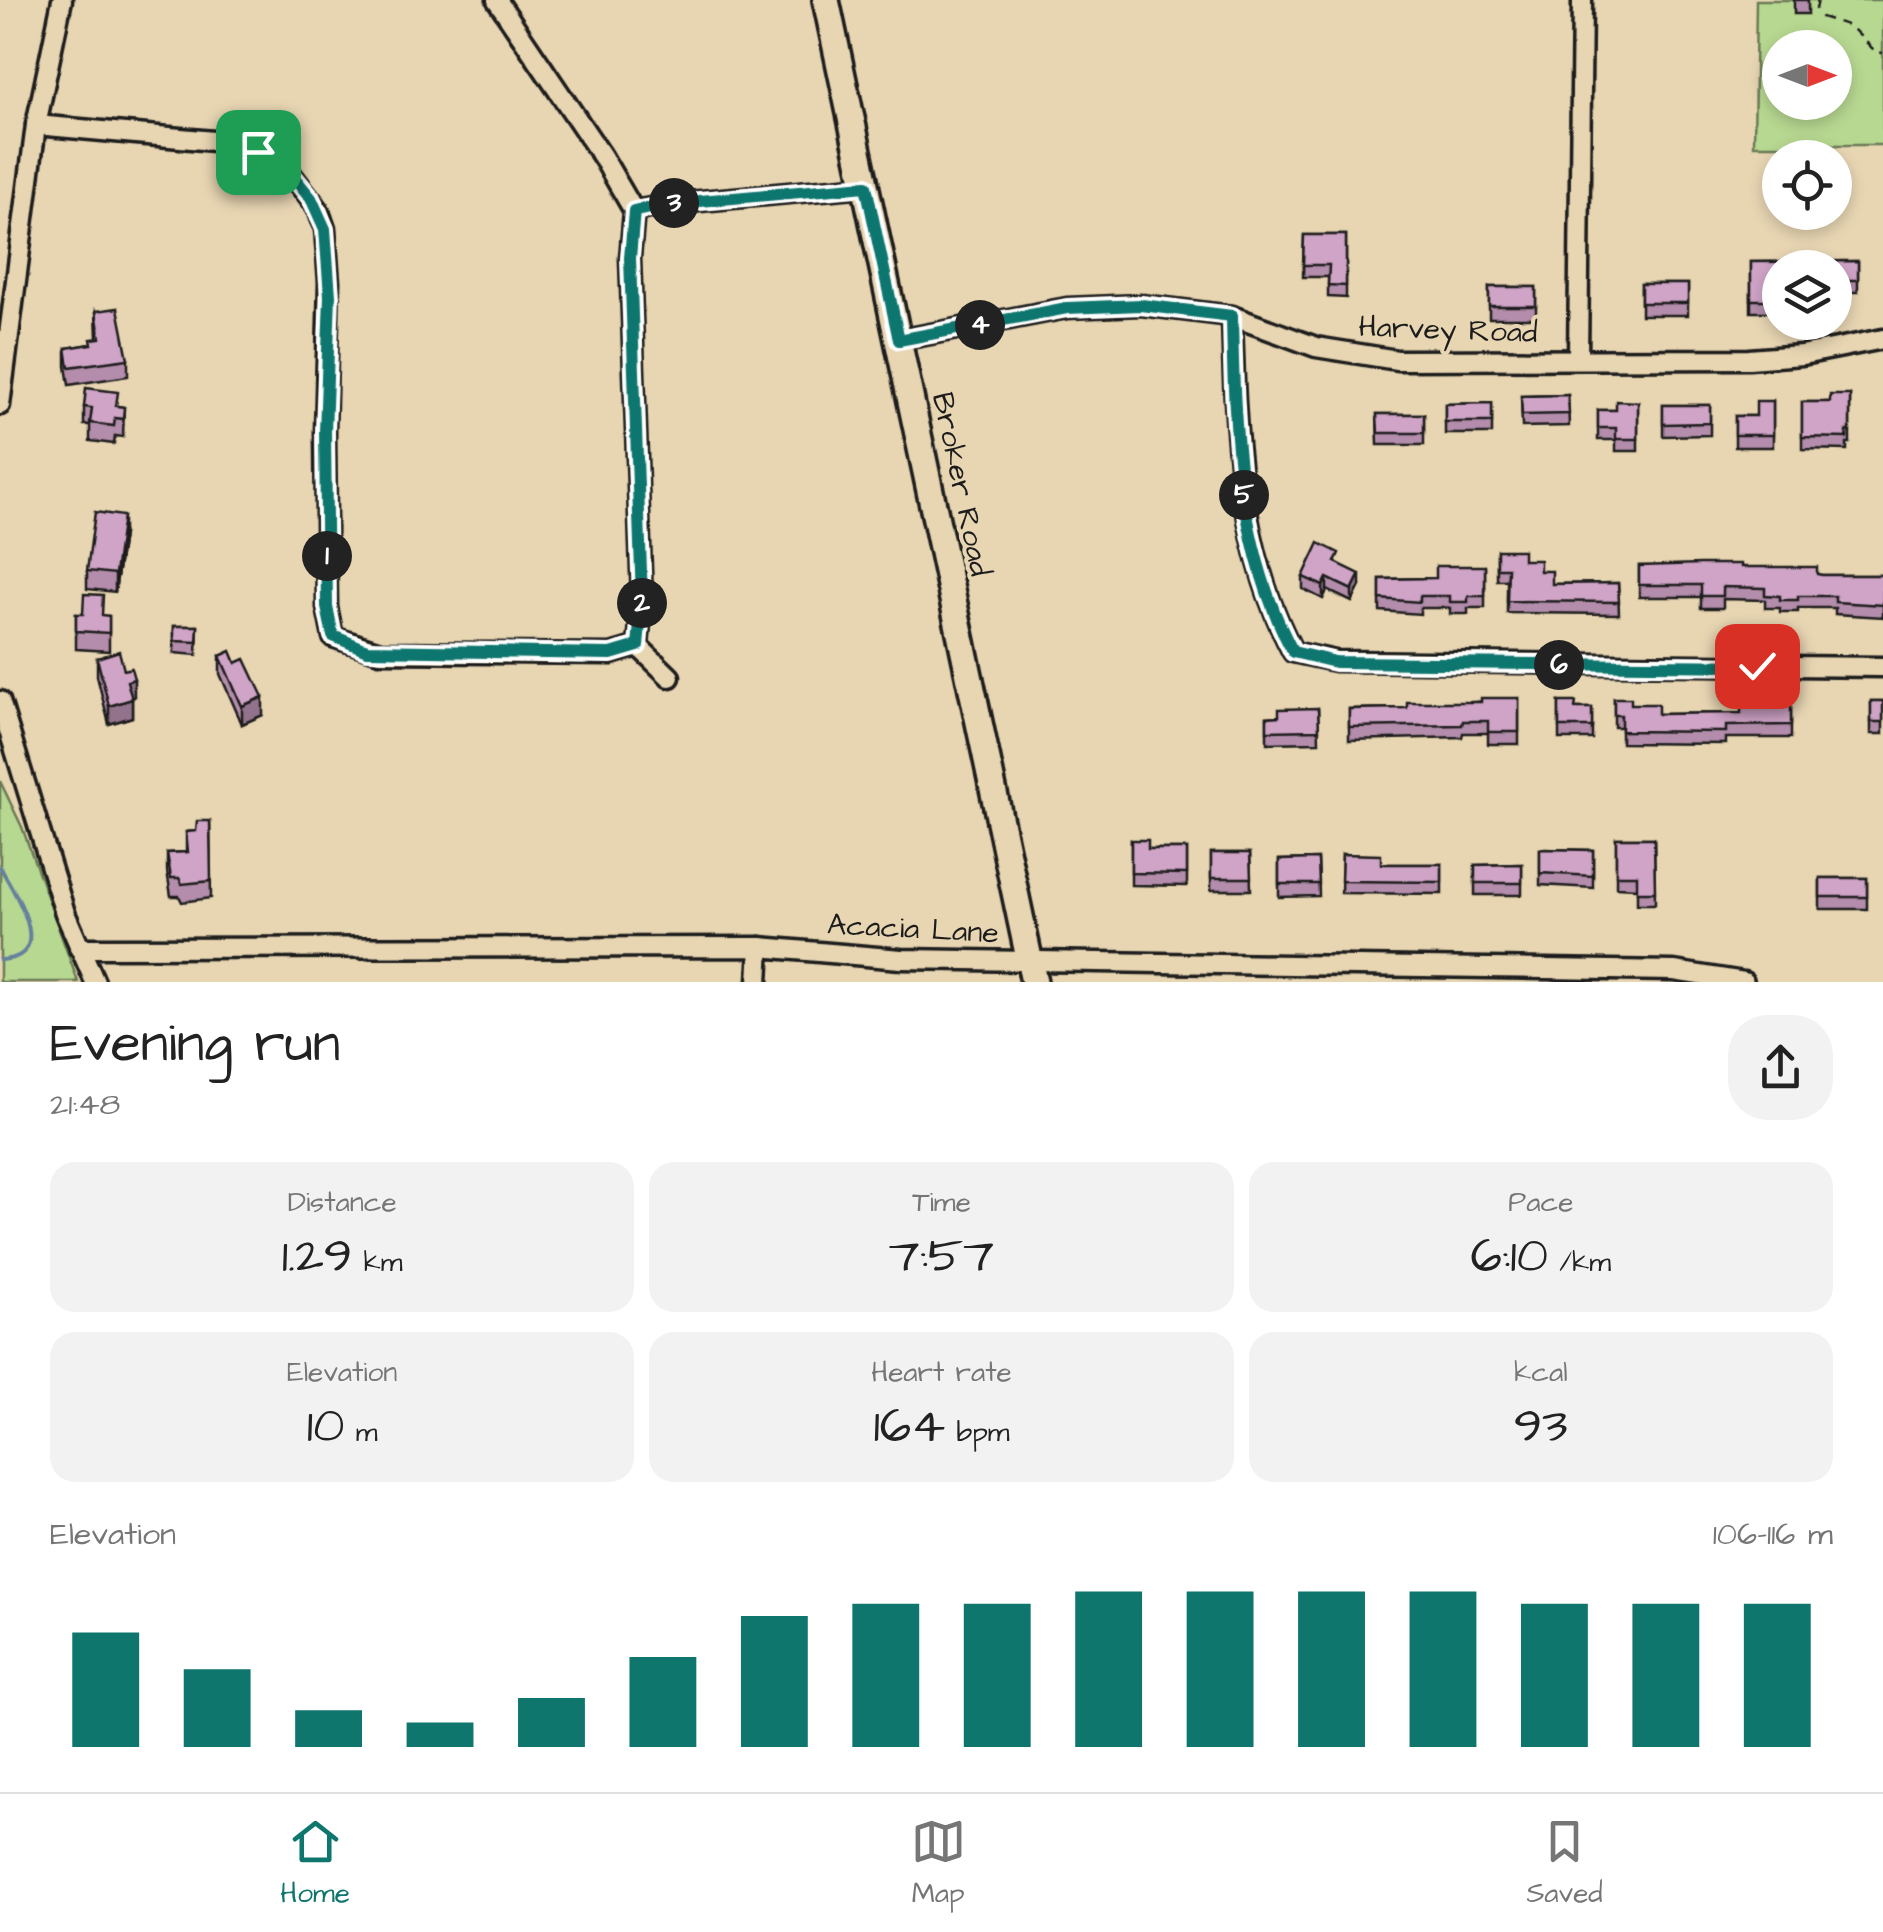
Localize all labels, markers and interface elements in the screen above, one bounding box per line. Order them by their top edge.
north arrow [1762,30,1852,120]
map controls [1762,30,1852,340]
pin [216,110,301,195]
icon: arrive [231,125,286,180]
button: locate [1762,140,1852,230]
pin: 3 [649,178,699,228]
text: 3 [667,183,681,222]
button: layers [1762,250,1852,340]
pin: 4 [955,300,1005,350]
text: 4 [970,305,990,344]
street label: Harvey Road [1358,306,1538,355]
street label: Broker Road [921,388,1001,580]
pin: 5 [1219,470,1269,520]
text: 5 [1234,475,1254,514]
pin: 1 [302,531,352,581]
text: 1 [325,536,329,575]
pin: 2 [617,578,667,628]
text: 2 [634,583,650,622]
pin [1715,624,1800,709]
icon: check [1730,639,1785,694]
pin: 6 [1534,640,1584,690]
text: 6 [1550,645,1568,684]
street label: Acacia Lane [826,904,1000,954]
text: Evening run [50,1006,340,1082]
button: share [1728,1015,1833,1120]
text: 21:48 [50,1082,120,1127]
text: Distance [288,1183,397,1222]
text: Time [912,1183,971,1222]
text: Pace [1508,1183,1573,1222]
text: 1.29 [282,1222,352,1291]
text: 7:57 [889,1222,994,1291]
text: 6:10 [1471,1222,1548,1291]
text: km [352,1243,403,1282]
text: /km [1548,1243,1611,1282]
text: Elevation [287,1353,397,1392]
text: Heart rate [871,1353,1012,1392]
text: kcal [1514,1353,1568,1392]
text: 10 [307,1392,345,1461]
text: 164 [873,1392,945,1461]
text: 93 [1514,1392,1568,1461]
text: m [345,1413,378,1452]
text: bpm [945,1413,1010,1452]
text: Elevation [50,1512,176,1557]
text: 106–116 m [1713,1512,1833,1557]
tab: Home [280,1814,350,1913]
tab: Map [911,1814,966,1913]
tab: Saved [1526,1814,1603,1913]

